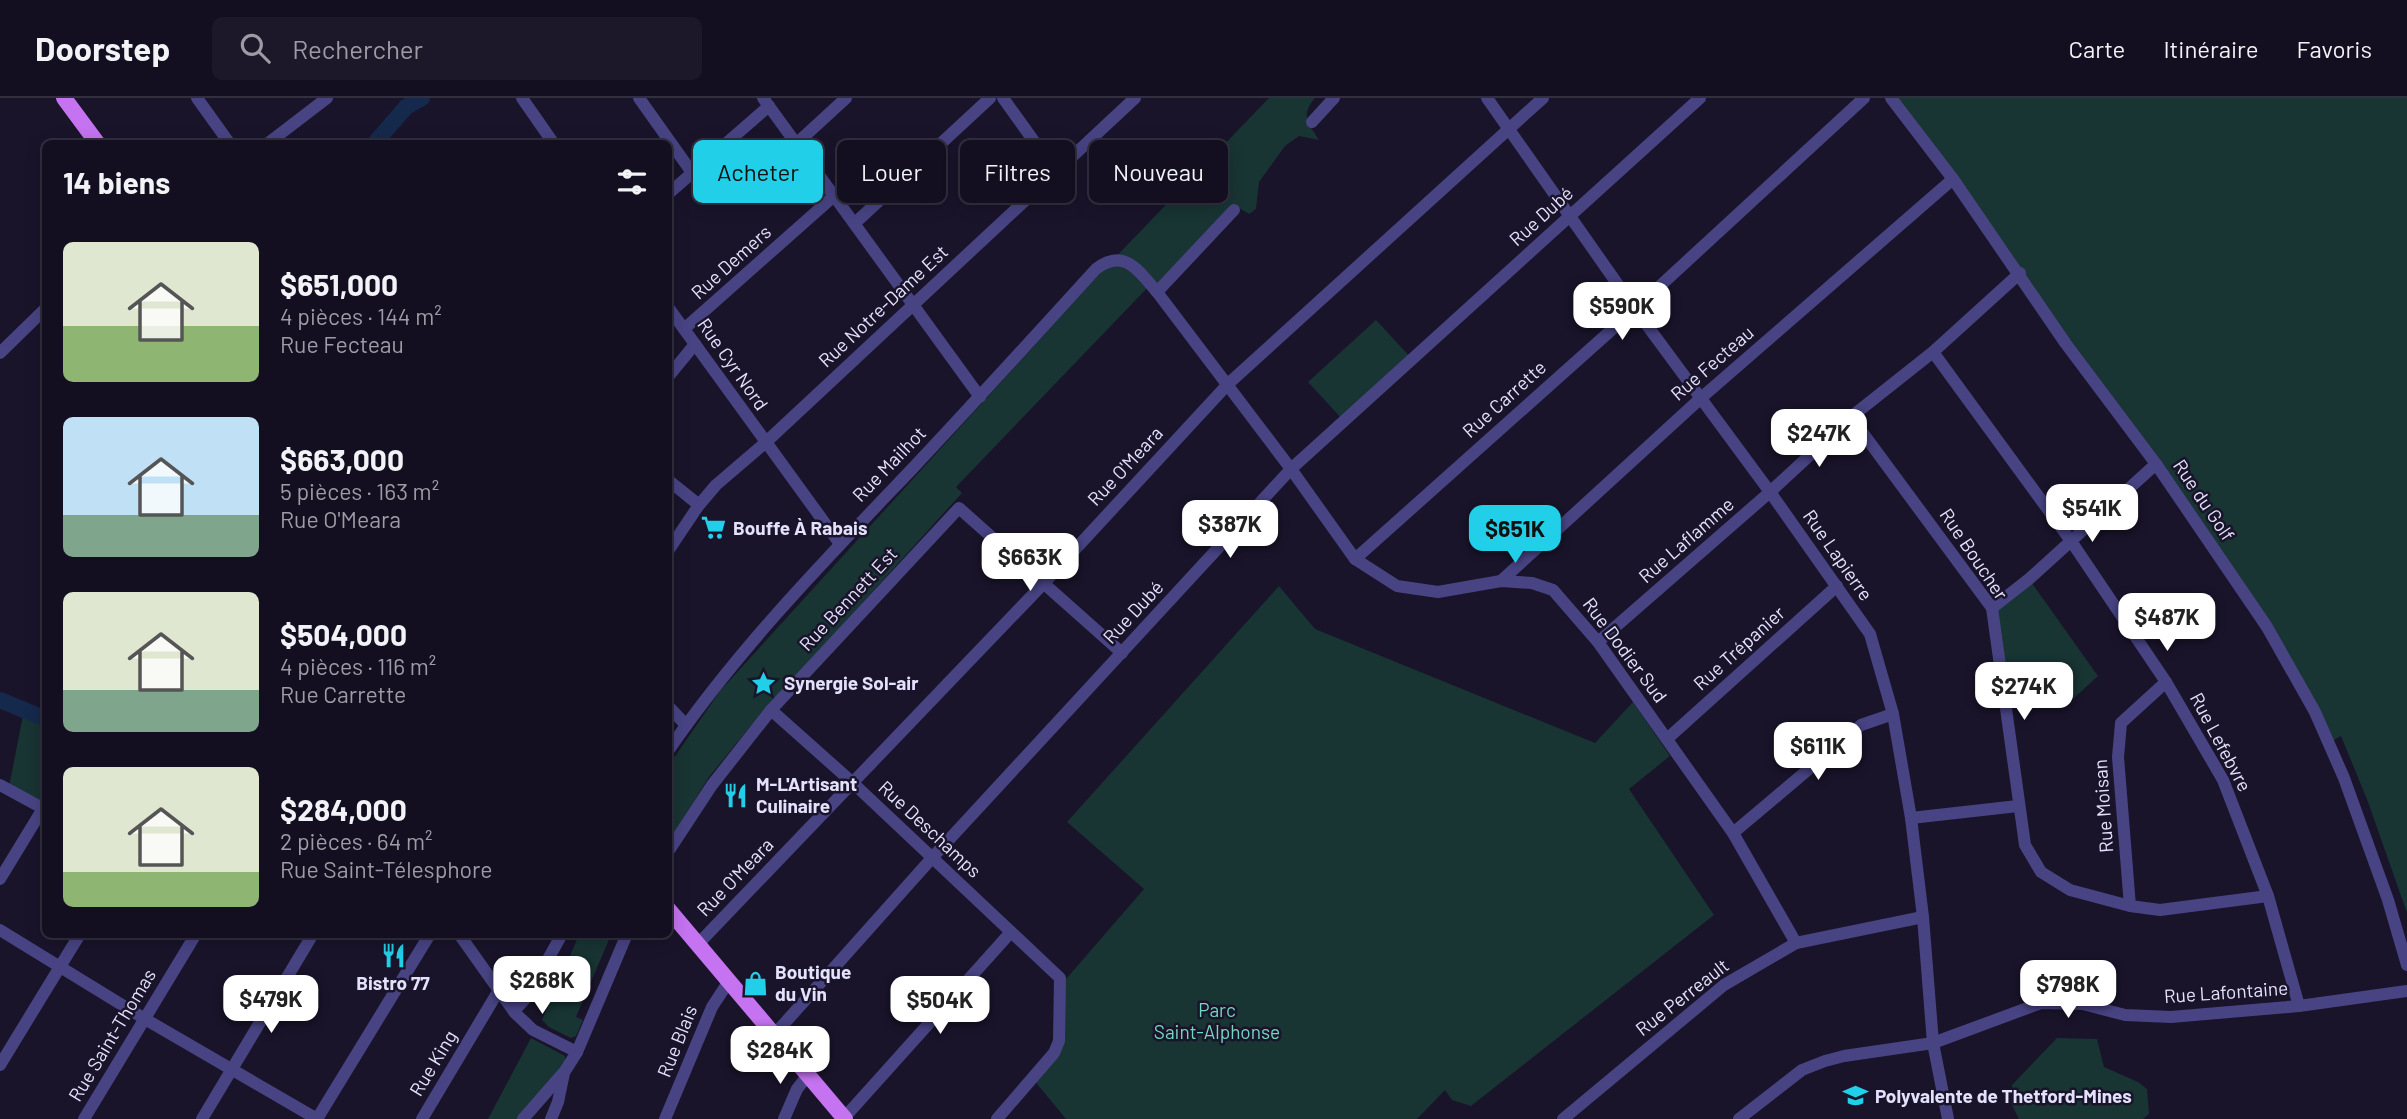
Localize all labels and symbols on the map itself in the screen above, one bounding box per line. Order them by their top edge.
street label: Rue Dubé [1504,181,1577,250]
street label: Rue Demers [686,220,775,303]
street label: Rue Notre-Dame Est [813,240,952,372]
pin: $590K [1573,282,1671,342]
street label: Rue Cyr Nord [693,313,774,414]
street label: Rue Fecteau [1666,320,1758,405]
street label: Rue Carrette [1457,355,1550,442]
pin: $247K [1770,410,1868,469]
street label: Rue Mailhot [847,421,930,506]
street label: Rue O'Meara [1082,421,1167,510]
street label: Rue du Golf [2169,455,2240,545]
pin: $541K [2043,484,2141,544]
street label: Rue Laflamme [1633,492,1738,587]
pin: $387K [1181,500,1279,560]
street label: Rue Boucher [1935,504,2013,604]
pin: $651K [1466,505,1564,565]
street label: Rue Lapierre [1799,505,1878,605]
supermarket icon: Bouffe À Rabais [699,514,727,542]
place label: Bouffe À Rabais [733,516,867,539]
pin: $663K [981,533,1079,593]
street label: Rue Bennett Est [794,542,901,655]
street label: Rue Dubé [1098,575,1168,648]
street label: Rue Dodier Sud [1578,593,1672,707]
pin: $487K [2118,594,2216,653]
street label: Rue Trépanier [1688,601,1789,695]
pin: $274K [1975,662,2073,722]
place icon: Synergie Sol-air [750,669,778,697]
place label: Synergie Sol-air [784,671,919,694]
street label: Rue Lefebvre [2186,688,2257,795]
pin: $611K [1769,722,1867,782]
street label: Rue Moisan [2088,759,2117,854]
place label: M-L'Artisant Culinaire [756,772,857,817]
street label: Rue Deschamps [874,775,986,882]
restaurant icon: M-L'Artisant Culinaire [722,781,750,809]
street label: Rue O'Meara [692,833,778,921]
restaurant icon: Bistro 77 [379,941,407,969]
street label: Rue Perreault [1631,953,1733,1040]
pin: $268K [493,956,591,1016]
place label: Boutique du Vin [775,960,851,1005]
pin: $798K [2019,960,2117,1020]
street label: Rue Saint-Thomas [63,964,160,1105]
shop icon: Boutique du Vin [741,969,769,997]
place label: Bistro 77 [356,971,430,994]
pin: $479K [222,976,320,1035]
pin: $504K [891,976,989,1036]
street label: Rue Lafontaine [2163,976,2289,1007]
park label: Parc Saint-Alphonse [1154,998,1280,1043]
street label: Rue Blais [652,1001,701,1080]
street label: Rue King [404,1026,461,1100]
pin: $284K [731,1026,829,1086]
school or university icon: Polyvalente de Thetford-Mines [1841,1082,1869,1110]
place label: Polyvalente de Thetford-Mines [1875,1084,2132,1107]

